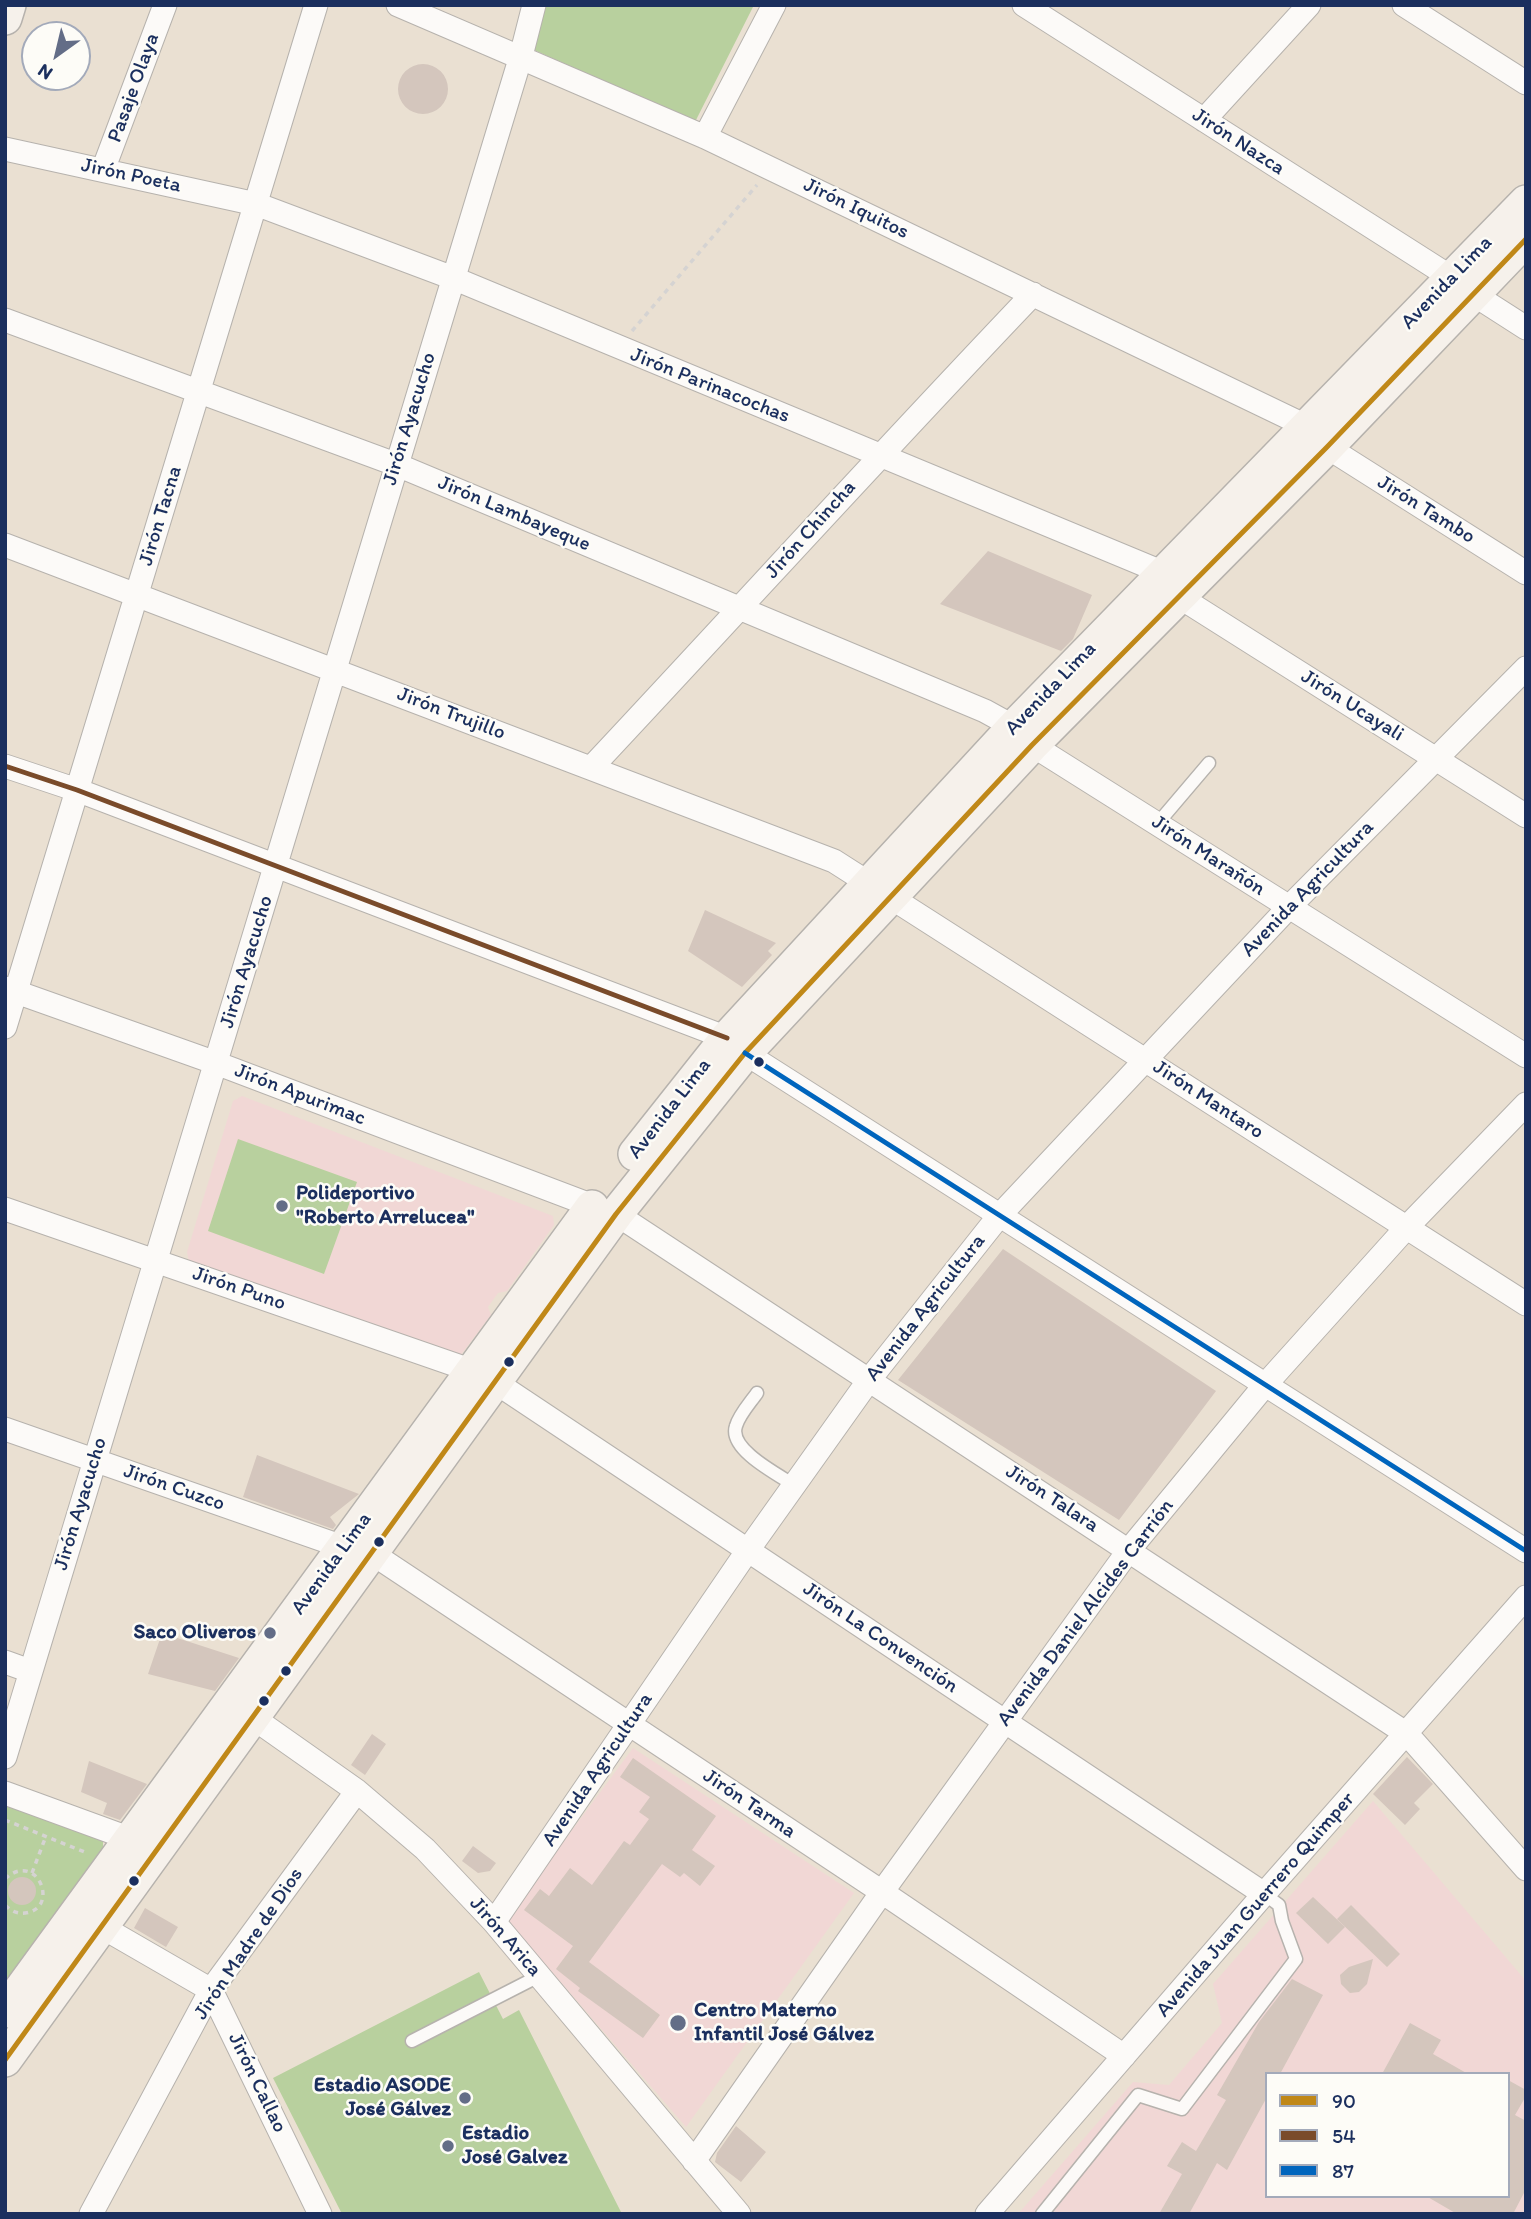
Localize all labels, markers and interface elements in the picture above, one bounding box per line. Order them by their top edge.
north arrow [21,21,91,91]
street label: Pasaje Olaya [103,30,165,146]
text: N [33,59,57,85]
street label: Jirón Nazca [1187,103,1289,181]
street label: Jirón Poeta [79,153,183,199]
street label: Jirón Iquitos [799,173,913,245]
street label: Avenida Lima [1396,231,1498,335]
street label: Jirón Parinacochas [627,343,793,429]
street label: Jirón Ayacucho [378,350,442,488]
street label: Jirón Tacna [134,463,188,569]
street label: Jirón Lambayeque [434,470,594,558]
street label: Jirón Tambo [1372,470,1480,550]
street label: Jirón Chincha [760,476,862,584]
street label: Avenida Lima [1000,637,1102,741]
street label: Jirón Ucayali [1296,664,1408,748]
street label: Jirón Trujillo [393,682,509,746]
street label: Jirón Marañón [1146,810,1270,902]
street label: Avenida Agricultura [1236,815,1380,963]
street label: Jirón Ayacucho [215,893,279,1031]
street label: Avenida Lima [623,1054,717,1164]
unlabelled marker [752,1055,766,1069]
street label: Jirón Mantaro [1148,1055,1268,1145]
street label: Jirón Apurimac [231,1058,369,1132]
place label: Polideportivo "Roberto Arrelucea" [296,1181,475,1231]
marker: Polideportivo "Roberto Arrelucea" [274,1198,290,1214]
street label: Avenida Agricultura [861,1229,991,1387]
street label: Jirón Puno [189,1261,289,1317]
unlabelled marker [502,1355,516,1369]
street label: Jirón Ayacucho [49,1435,113,1573]
street label: Jirón Cuzco [120,1459,228,1517]
street label: Jirón Talara [1001,1459,1103,1539]
street label: Avenida Daniel Alcides Carrión [992,1494,1180,1732]
street label: Avenida Lima [286,1508,378,1620]
unlabelled marker [372,1535,386,1549]
street label: Jirón La Convención [798,1577,962,1699]
place label: Saco Oliveros [133,1620,256,1646]
marker: Saco Oliveros [262,1625,278,1641]
unlabelled marker [279,1664,293,1678]
street label: Avenida Agricultura [537,1688,659,1852]
unlabelled marker [257,1694,271,1708]
street label: Jirón Tarma [698,1764,800,1844]
street label: Avenida Juan Guerrero Quimper [1151,1787,1361,2023]
street label: Jirón Madre de Dios [189,1863,309,2025]
unlabelled marker [127,1874,141,1888]
street label: Jirón Arica [463,1892,547,1982]
place label: Centro Materno Infantil José Gálvez [694,1998,874,2048]
marker: Centro Materno Infantil José Gálvez [668,2013,688,2033]
street label: Jirón Callao [222,2029,292,2137]
legend [1265,2072,1510,2198]
place label: Estadio ASODE José Gálvez [314,2073,451,2123]
text: 90 [1332,2088,1356,2113]
marker: Estadio ASODE José Gálvez [457,2090,473,2106]
place label: Estadio José Galvez [462,2121,568,2171]
text: 54 [1332,2123,1356,2148]
marker: Estadio José Galvez [440,2138,456,2154]
text: 87 [1332,2158,1354,2183]

